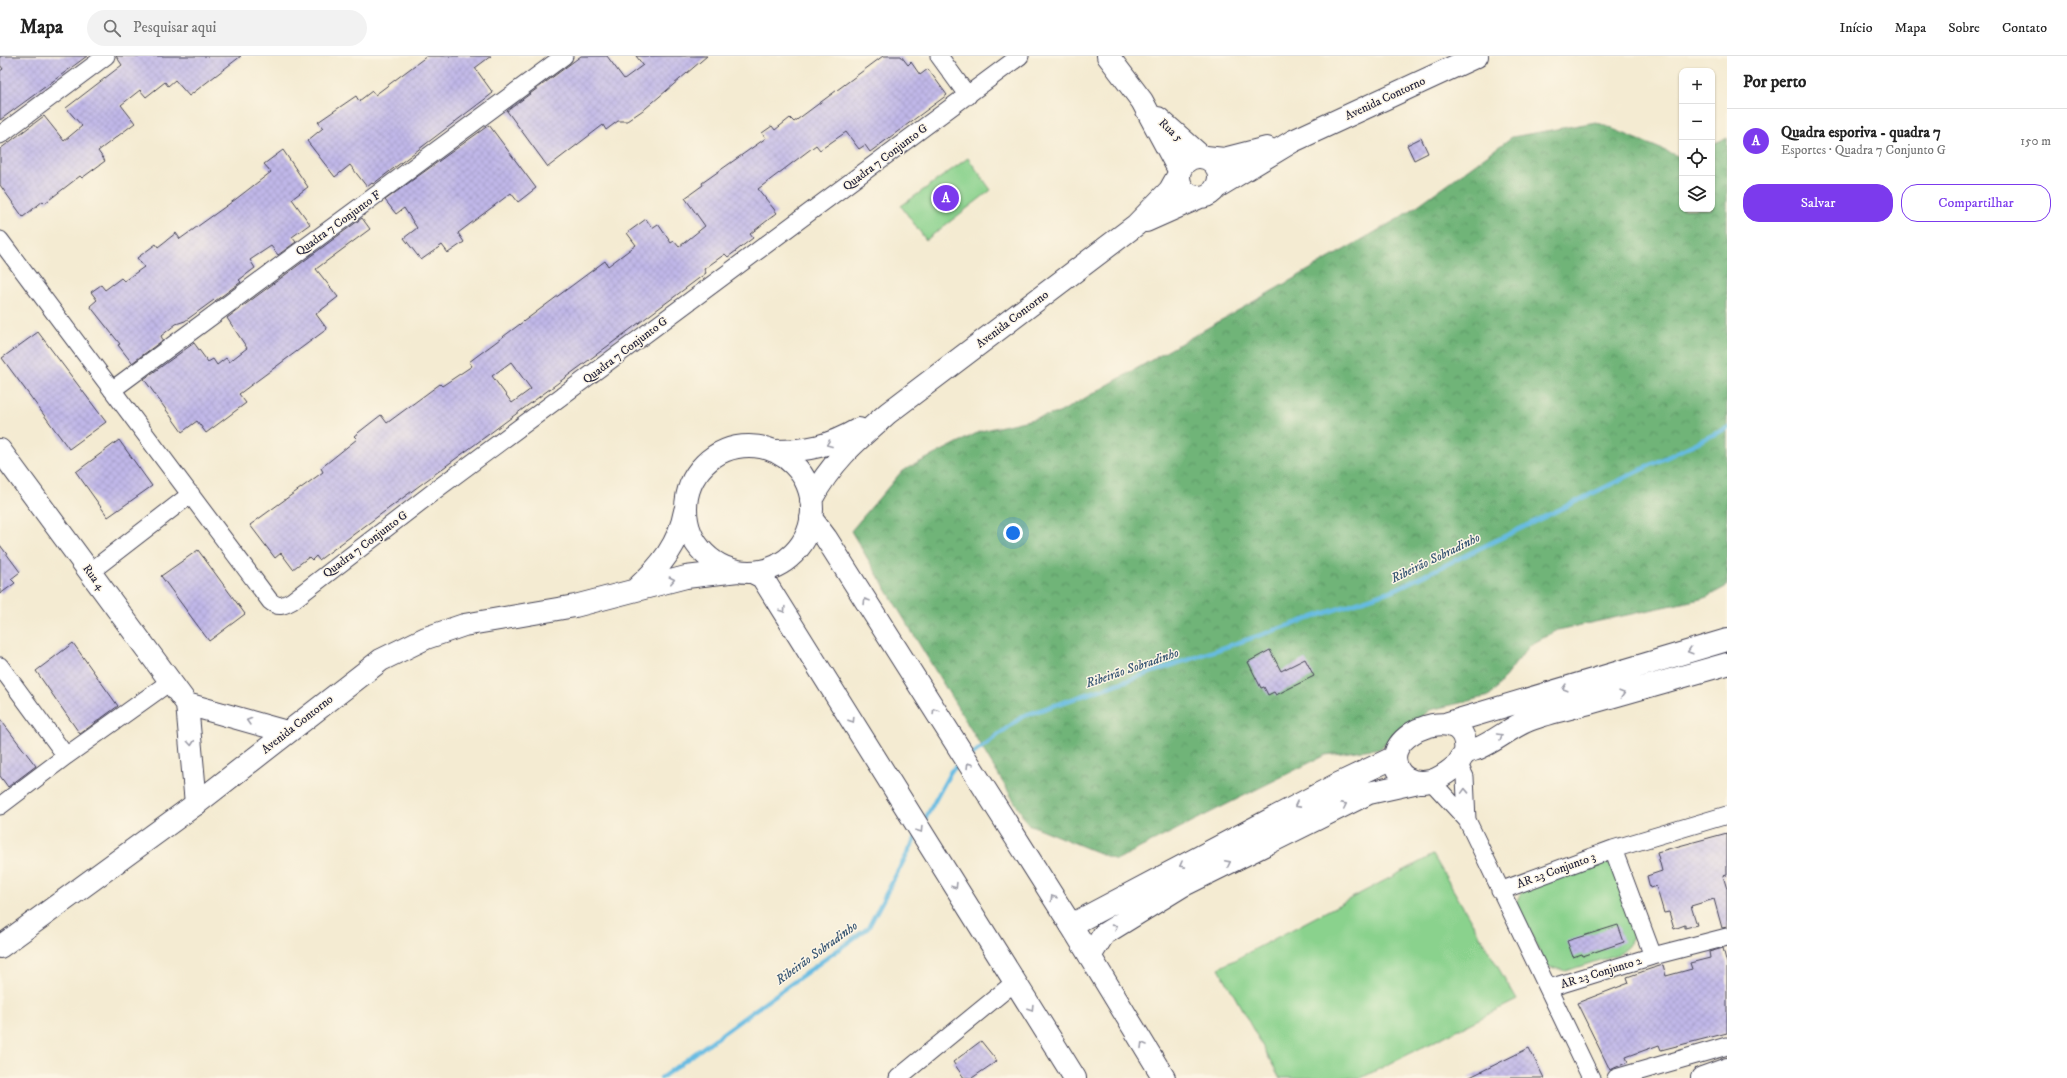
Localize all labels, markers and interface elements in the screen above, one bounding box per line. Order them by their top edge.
search box [87,10,367,46]
text: Mapa [20,16,63,39]
icon: search [101,17,123,39]
text: Pesquisar aqui [133,18,216,37]
text: Início [1839,19,1873,37]
text: Mapa [1895,19,1926,37]
text: Sobre [1948,19,1980,37]
text: Contato [2002,19,2047,37]
map controls [1679,68,1715,212]
button: + [1679,68,1715,104]
text: Por perto [1743,71,1806,93]
street label: Avenida Contorno [1343,73,1428,124]
button: − [1679,104,1715,140]
street label: Rua 5 [1156,116,1186,145]
street label: Quadra 7 Conjunto G [840,120,931,194]
text: Quadra esporiva - quadra 7 [1781,123,1941,142]
text: A [1752,133,1760,149]
text: 150 m [2020,133,2051,149]
button: locate [1679,140,1715,176]
text: Esportes · Quadra 7 Conjunto G [1781,142,1946,158]
button: layers [1679,176,1715,212]
pin: A [933,183,959,213]
button: Salvar [1743,184,1893,222]
button: Compartilhar [1901,184,2051,222]
street label: Quadra 7 Conjunto F [293,187,384,259]
street label: Avenida Contorno [973,287,1052,352]
street label: Quadra 7 Conjunto G [580,313,671,387]
one-way arrow [825,439,833,447]
street label: Quadra 7 Conjunto G [320,507,411,581]
your location [1003,523,1023,543]
water label: Ribeirão Sobradinho [1387,529,1483,587]
street label: Rua 4 [79,561,109,594]
one-way arrow [669,576,675,584]
one-way arrow [863,598,871,605]
one-way arrow [778,606,786,613]
water label: Ribeirão Sobradinho [1083,644,1181,692]
one-way arrow [1686,646,1693,655]
one-way arrow [1562,683,1569,692]
one-way arrow [1618,690,1625,699]
street label: Avenida Contorno [258,692,336,757]
one-way arrow [933,708,940,715]
one-way arrow [847,716,855,723]
one-way arrow [246,717,253,726]
one-way arrow [1496,734,1503,741]
one-way arrow [186,740,195,746]
one-way arrow [966,762,974,769]
one-way arrow [1461,788,1470,794]
one-way arrow [1294,800,1302,808]
one-way arrow [1340,803,1348,810]
one-way arrow [916,826,923,833]
street label: AR 23 Conjunto 3 [1515,849,1598,892]
one-way arrow [1179,860,1186,868]
one-way arrow [1223,860,1231,868]
one-way arrow [950,882,958,889]
one-way arrow [1051,895,1058,902]
water label: Ribeirão Sobradinho [772,918,861,988]
one-way arrow [1111,924,1118,932]
street label: AR 23 Conjunto 2 [1559,953,1644,992]
one-way arrow [1027,1004,1034,1011]
one-way arrow [1141,1042,1148,1049]

